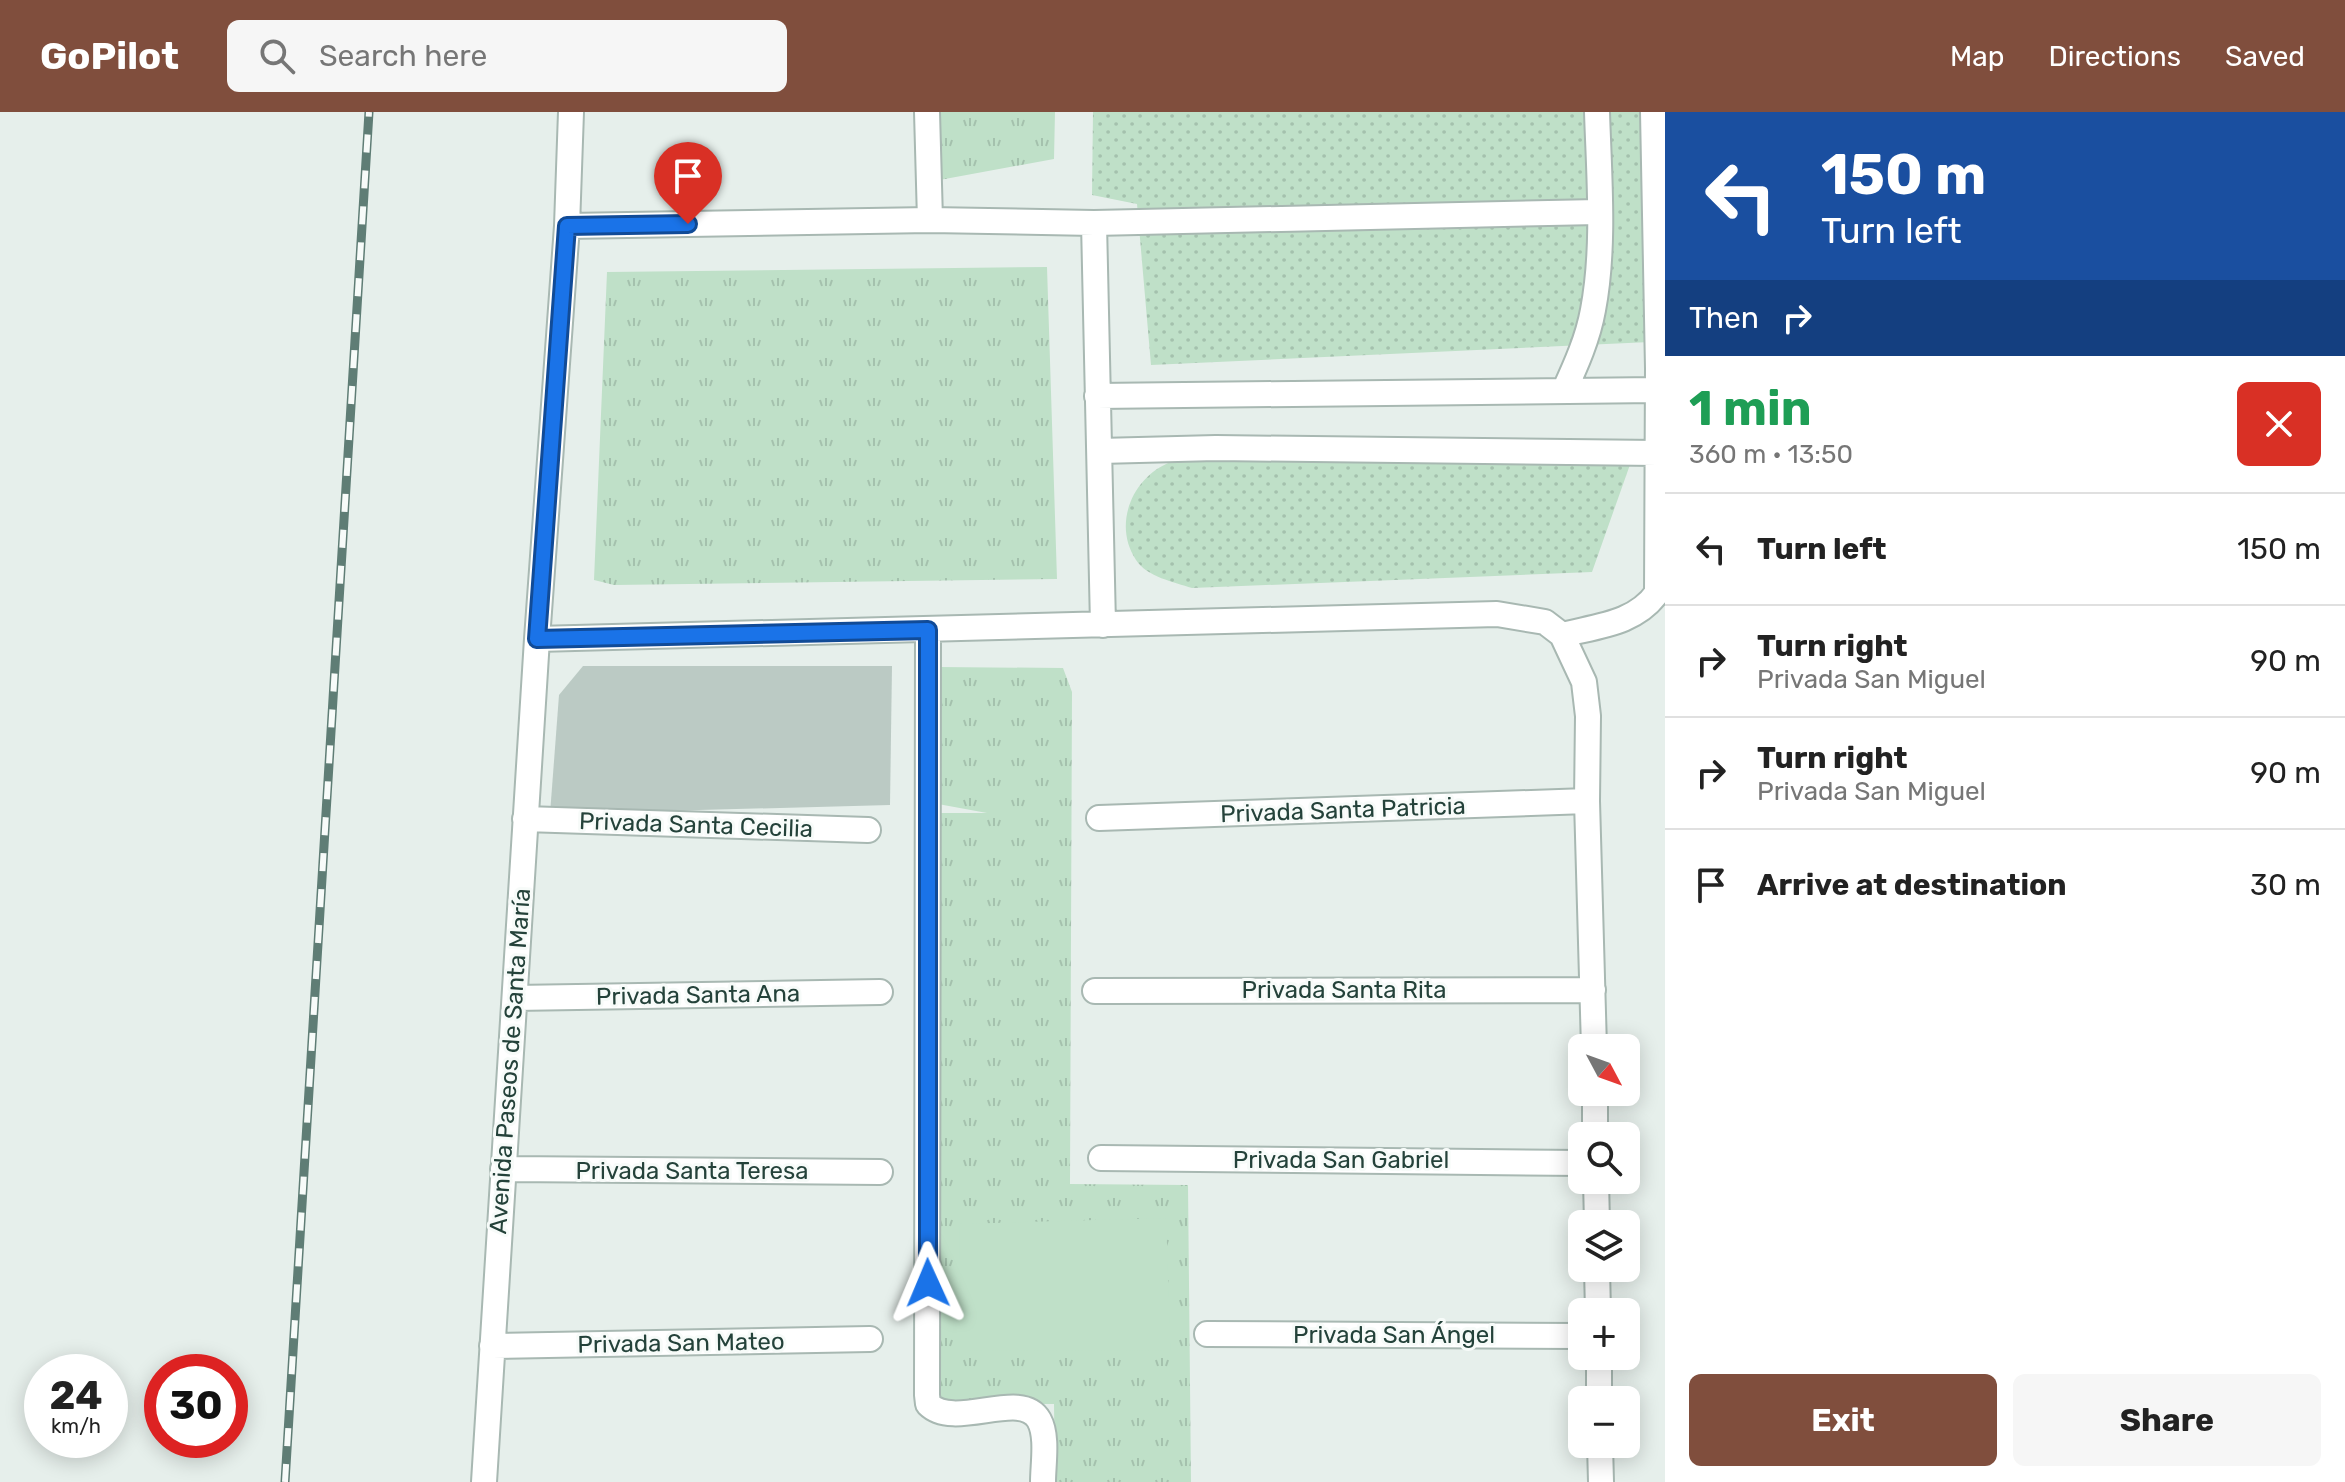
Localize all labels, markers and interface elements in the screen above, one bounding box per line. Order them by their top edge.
search box [227,20,787,92]
text: GoPilot [40,33,179,79]
icon: search [255,34,299,78]
text: Search here [319,38,487,74]
text: Map [1950,40,2004,73]
text: Directions [2048,40,2181,73]
text: Saved [2225,40,2305,73]
pin [654,142,722,224]
text: 150 m [1821,142,1986,208]
icon: left [1689,144,1793,248]
icon: arrive [666,154,710,198]
text: Turn left [1821,209,1962,252]
icon: right [1775,296,1819,340]
text: Then [1689,300,1759,336]
text: 1 min [1689,380,1812,437]
button: close [2237,382,2321,466]
text: 360 m · 13:50 [1689,439,1853,470]
icon: left [1689,527,1733,571]
text: Turn left [1757,531,1887,567]
text: 150 m [2237,531,2321,567]
text: Turn right [1757,628,1908,664]
icon: right [1689,639,1733,683]
text: 90 m [2250,643,2321,679]
text: Privada San Miguel [1757,664,1986,695]
text: Turn right [1757,740,1908,776]
icon: right [1689,751,1733,795]
text: 90 m [2250,755,2321,791]
text: Privada San Miguel [1757,776,1986,807]
street label: Privada Santa Patricia [1220,792,1466,828]
street label: Privada Santa Cecilia [578,807,814,843]
icon: arrive [1689,863,1733,907]
text: Arrive at destination [1757,867,2067,903]
text: 30 m [2250,867,2321,903]
street label: Avenida Paseos de Santa María [484,887,536,1235]
street label: Privada Santa Rita [1241,976,1447,1004]
street label: Privada Santa Ana [596,979,800,1011]
north arrow [1568,1034,1640,1106]
map controls [1568,1034,1640,1458]
button: search [1568,1122,1640,1194]
street label: Privada San Gabriel [1233,1146,1449,1174]
street label: Privada Santa Teresa [575,1157,809,1185]
button: layers [1568,1210,1640,1282]
position arrow [886,1241,970,1325]
button: + [1568,1298,1640,1370]
street label: Privada San Ángel [1293,1321,1495,1349]
street label: Privada San Mateo [577,1327,785,1359]
speed limit sign: 30 [144,1354,248,1458]
text: 24 [49,1372,103,1419]
button: Exit [1689,1374,1997,1466]
button: Share [2013,1374,2321,1466]
button: − [1568,1386,1640,1458]
text: km/h [51,1414,101,1438]

